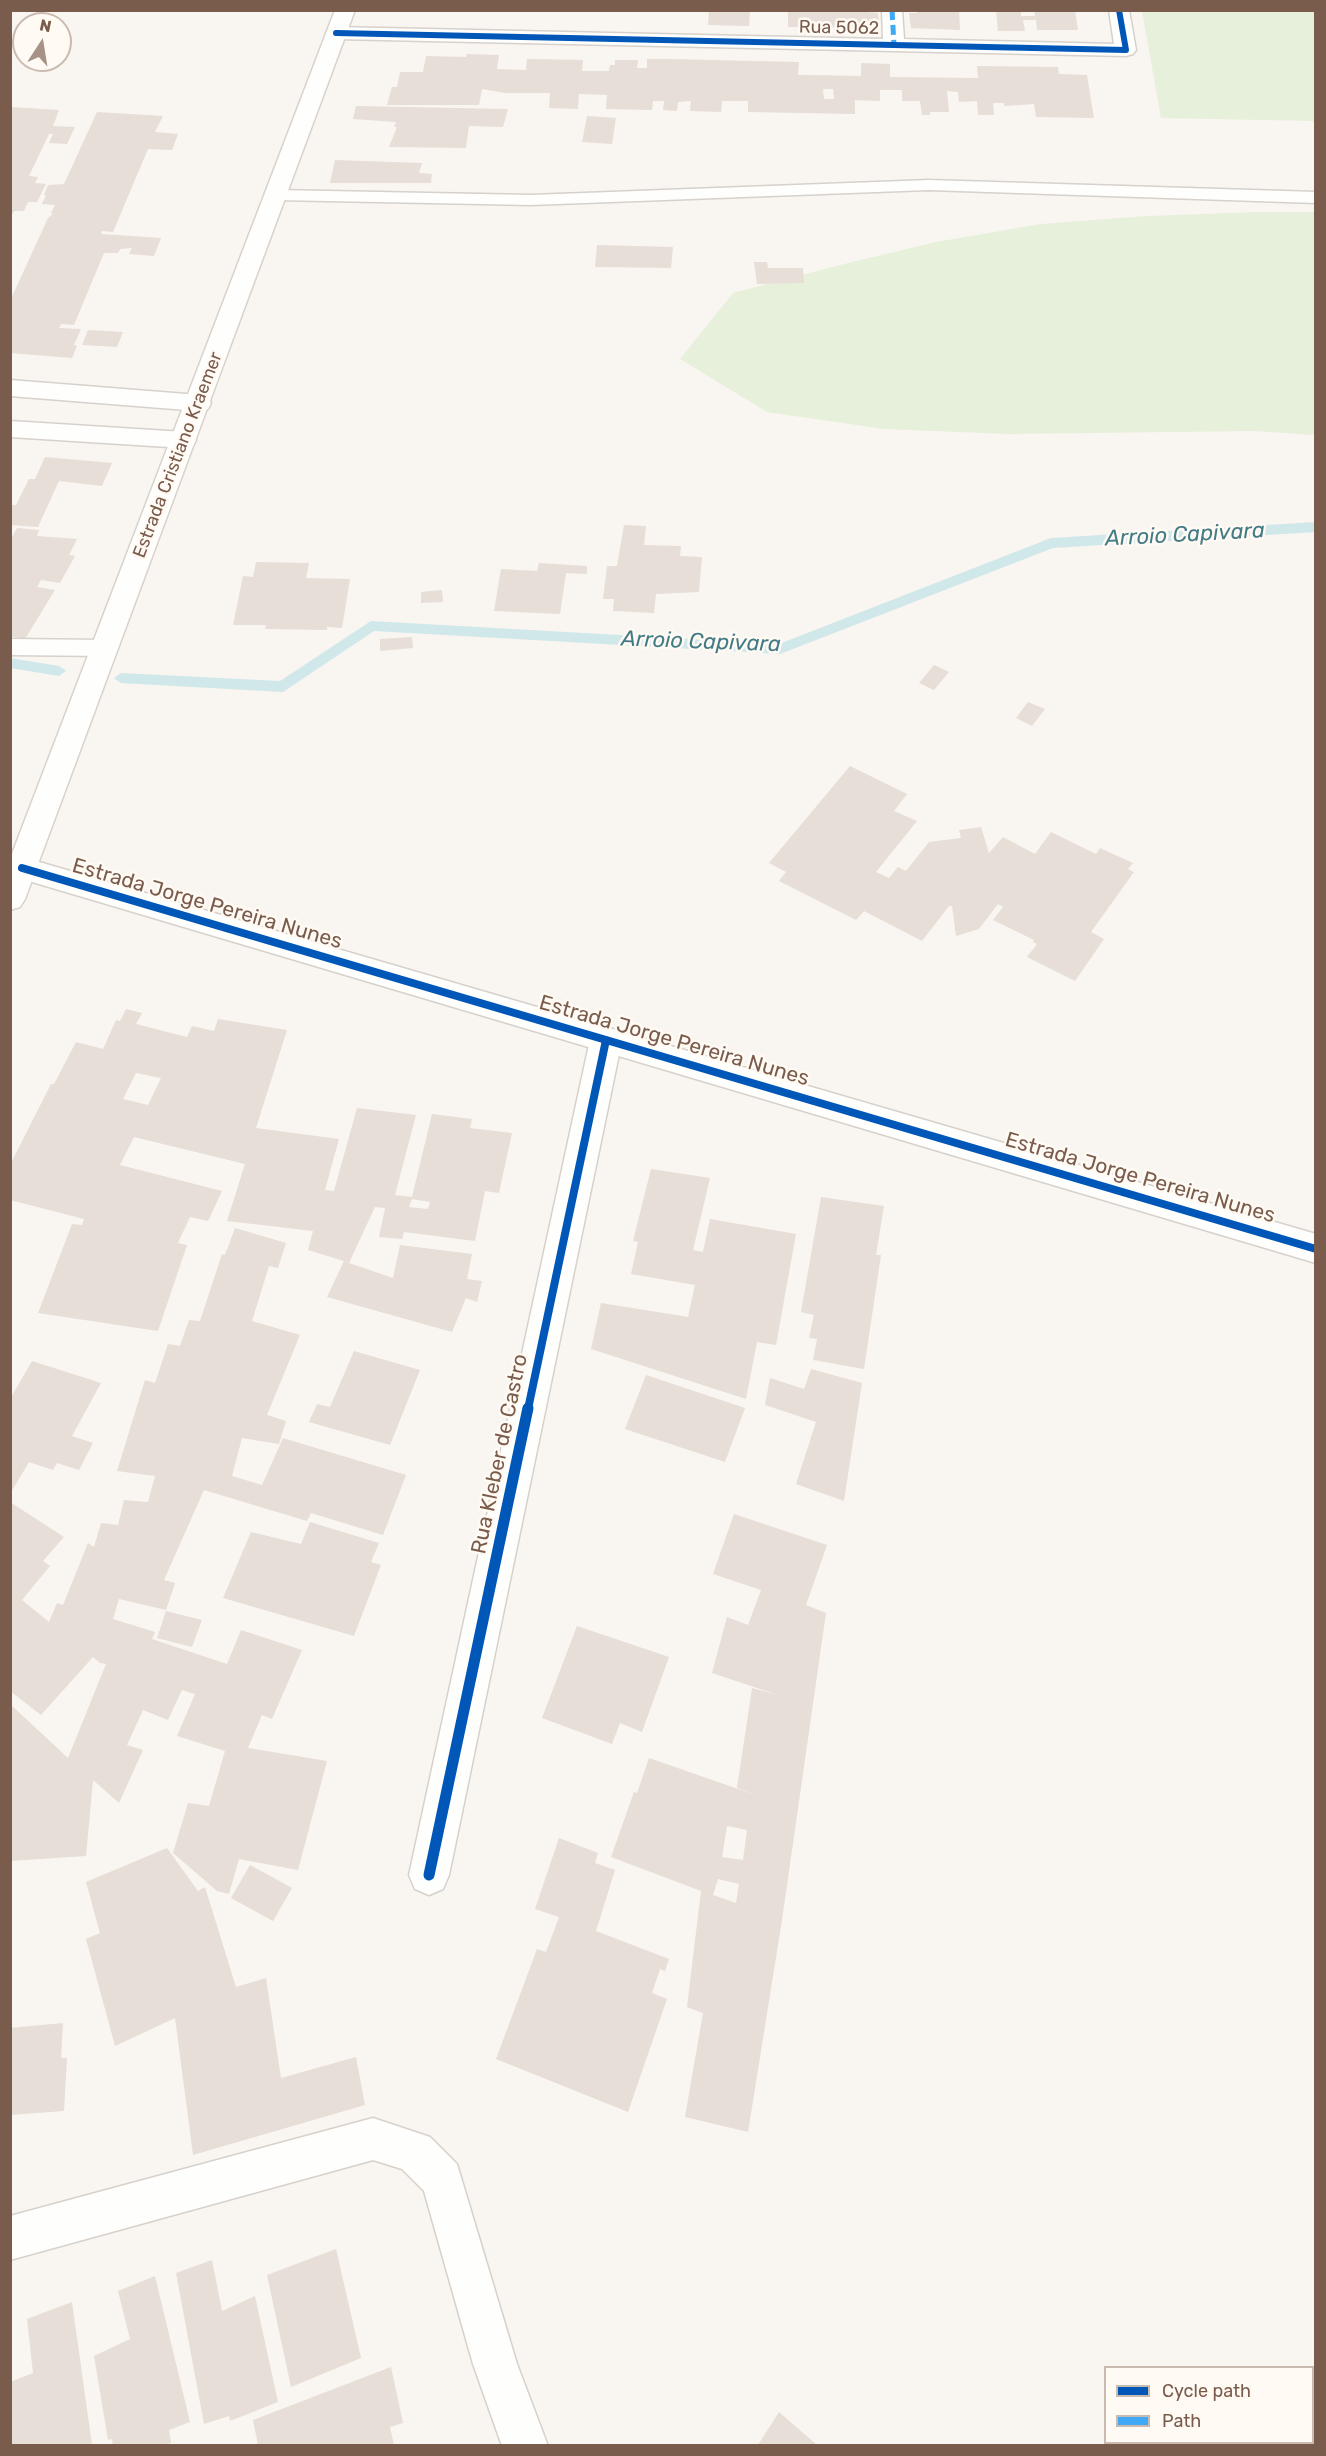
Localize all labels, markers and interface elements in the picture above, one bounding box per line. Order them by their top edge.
north arrow [12,12,72,72]
text: N [38,15,53,36]
street label: Rua 5062 [799,16,879,40]
street label: Estrada Cristiano Kraemer [129,349,227,561]
water label: Arroio Capivara [1105,518,1265,552]
water label: Arroio Capivara [621,626,781,658]
street label: Estrada Jorge Pereira Nunes [69,853,345,955]
street label: Estrada Jorge Pereira Nunes [536,990,812,1092]
street label: Estrada Jorge Pereira Nunes [1002,1127,1278,1229]
street label: Rua Kleber de Castro [466,1352,534,1556]
legend [1104,2366,1314,2444]
text: Cycle path [1162,2380,1251,2402]
text: Path [1162,2410,1201,2432]

